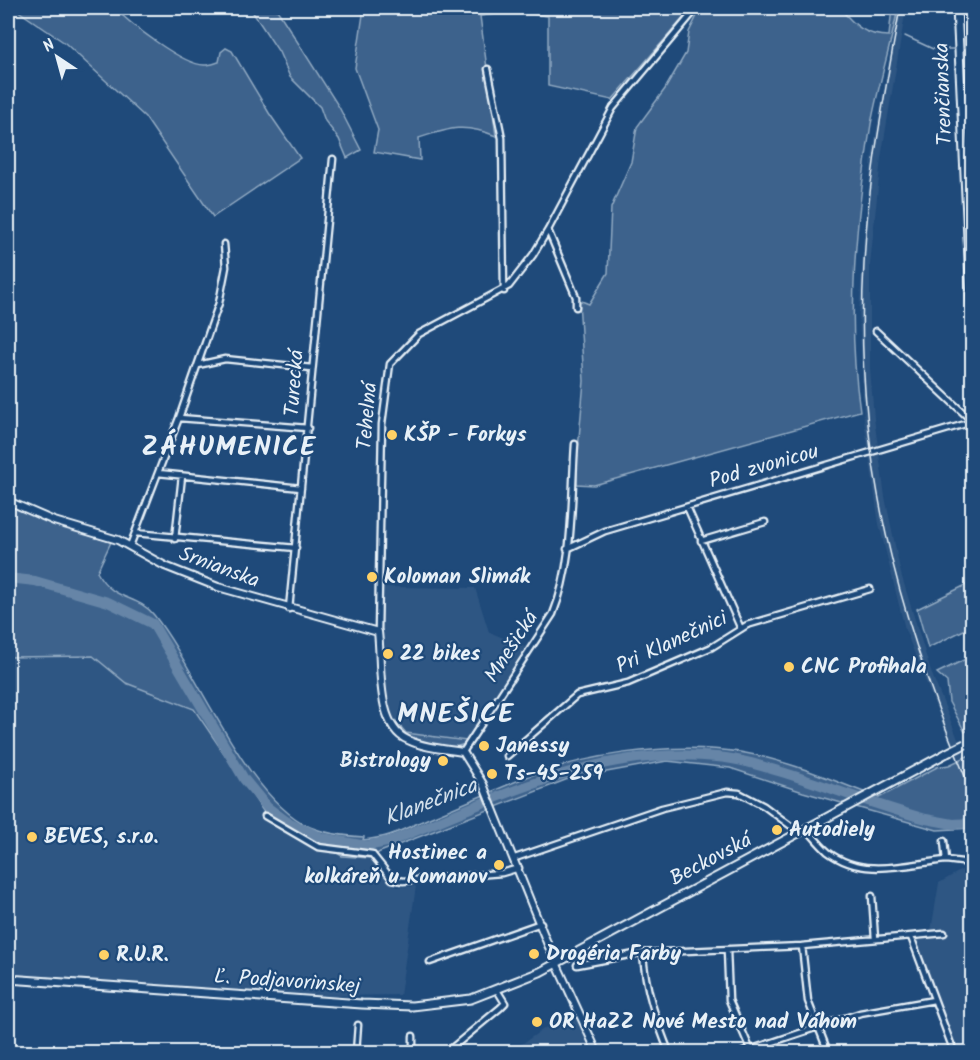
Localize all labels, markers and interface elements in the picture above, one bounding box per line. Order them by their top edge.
north arrow [27,27,87,87]
text: N [38,33,61,59]
street label: Trenčianska [926,42,962,146]
street label: Turecká [276,346,314,417]
street label: Tehelná [349,379,388,451]
place label: KŠP - Forkys [404,419,527,452]
district label: ZÁHUMENICE [141,426,317,469]
marker: KŠP - Forkys [385,428,399,442]
street label: Pod zvonicou [705,436,823,498]
street label: Srnianska [174,538,264,598]
place label: Koloman Slimák [384,561,531,594]
marker: Koloman Slimák [365,570,379,584]
street label: Pri Klanečnici [611,602,734,683]
street label: Mnešická [476,603,549,690]
place label: 22 bikes [400,638,481,671]
marker: 22 bikes [381,647,395,661]
place label: CNC Profihala [801,651,927,684]
marker: CNC Profihala [782,660,796,674]
district label: MNEŠICE [397,693,515,736]
place label: Janessy [496,730,569,763]
marker: Janessy [477,739,491,753]
place label: Bistrology [340,745,431,778]
marker: Bistrology [436,754,450,768]
place label: Ts-45-259 [504,758,603,791]
marker: Ts-45-259 [485,767,499,781]
water label: Klanečnica [379,769,484,837]
place label: Autodiely [789,814,875,847]
place label: BEVES, s.r.o. [44,821,159,854]
marker: Autodiely [770,823,784,837]
street label: Beckovská [664,824,760,895]
marker: BEVES, s.r.o. [25,830,39,844]
place label: Hostinec a kolkáreň u Komanov [304,837,488,894]
marker: Hostinec a kolkáreň u Komanov [492,858,506,872]
place label: Drogéria Farby [546,938,681,971]
place label: R.U.R. [116,939,169,972]
marker: Drogéria Farby [527,947,541,961]
marker: R.U.R. [97,948,111,962]
street label: Ľ. Podjavorinskej [213,960,362,1004]
place label: OR HaZZ Nové Mesto nad Váhom [549,1006,857,1039]
marker: OR HaZZ Nové Mesto nad Váhom [530,1015,544,1029]

